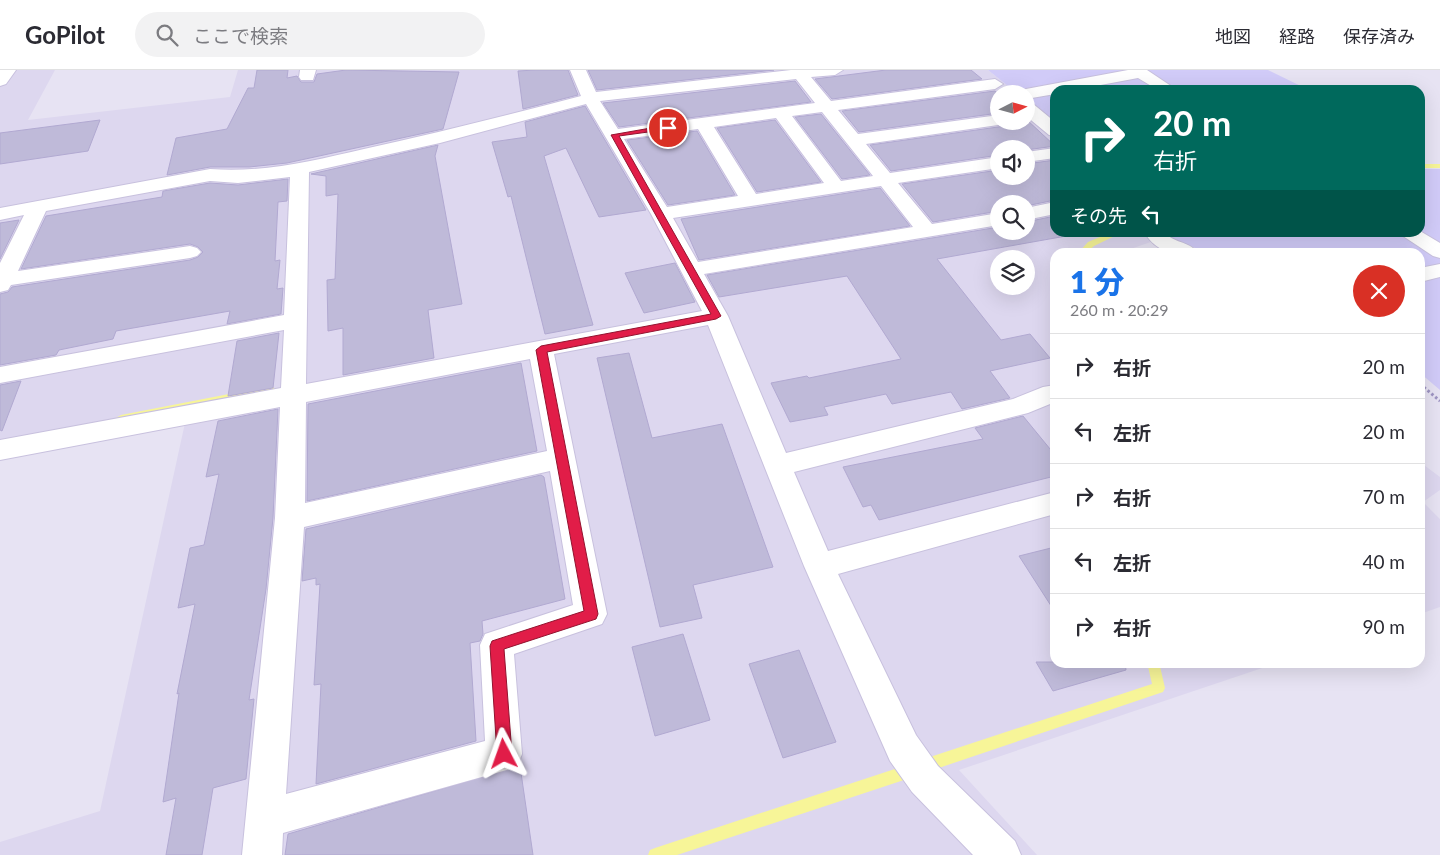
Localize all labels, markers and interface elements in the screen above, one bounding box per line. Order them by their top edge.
search box [135,12,485,57]
text: GoPilot [25,20,105,49]
icon: search [153,21,181,49]
text: ここで検索 [193,24,288,47]
text: 地図 [1215,25,1251,47]
text: 経路 [1279,25,1315,47]
text: 保存済み [1343,25,1415,47]
north arrow [990,85,1035,130]
map controls [990,85,1035,295]
text: 20 m [1153,101,1231,143]
icon: right [1070,105,1135,170]
pin [647,107,689,149]
icon: arrive [654,114,682,142]
button: sound [990,140,1035,185]
text: 右折 [1153,147,1197,174]
button: search [990,195,1035,240]
icon: left [1137,200,1165,228]
text: その先 [1070,204,1127,227]
button: layers [990,250,1035,295]
text: 1 分 [1070,263,1124,299]
button: close [1353,265,1405,317]
text: 260 m · 20:29 [1070,300,1169,319]
icon: right [1070,352,1098,380]
text: 20 m [1362,355,1405,378]
text: 右折 [1113,356,1151,379]
icon: left [1070,417,1098,445]
text: 20 m [1362,420,1405,443]
text: 左折 [1113,421,1151,444]
icon: right [1070,482,1098,510]
text: 70 m [1362,485,1405,508]
text: 右折 [1113,486,1151,509]
icon: left [1070,547,1098,575]
text: 40 m [1362,550,1405,573]
text: 左折 [1113,551,1151,574]
icon: right [1070,612,1098,640]
text: 90 m [1362,615,1405,638]
text: 右折 [1113,616,1151,639]
position arrow [477,727,529,779]

